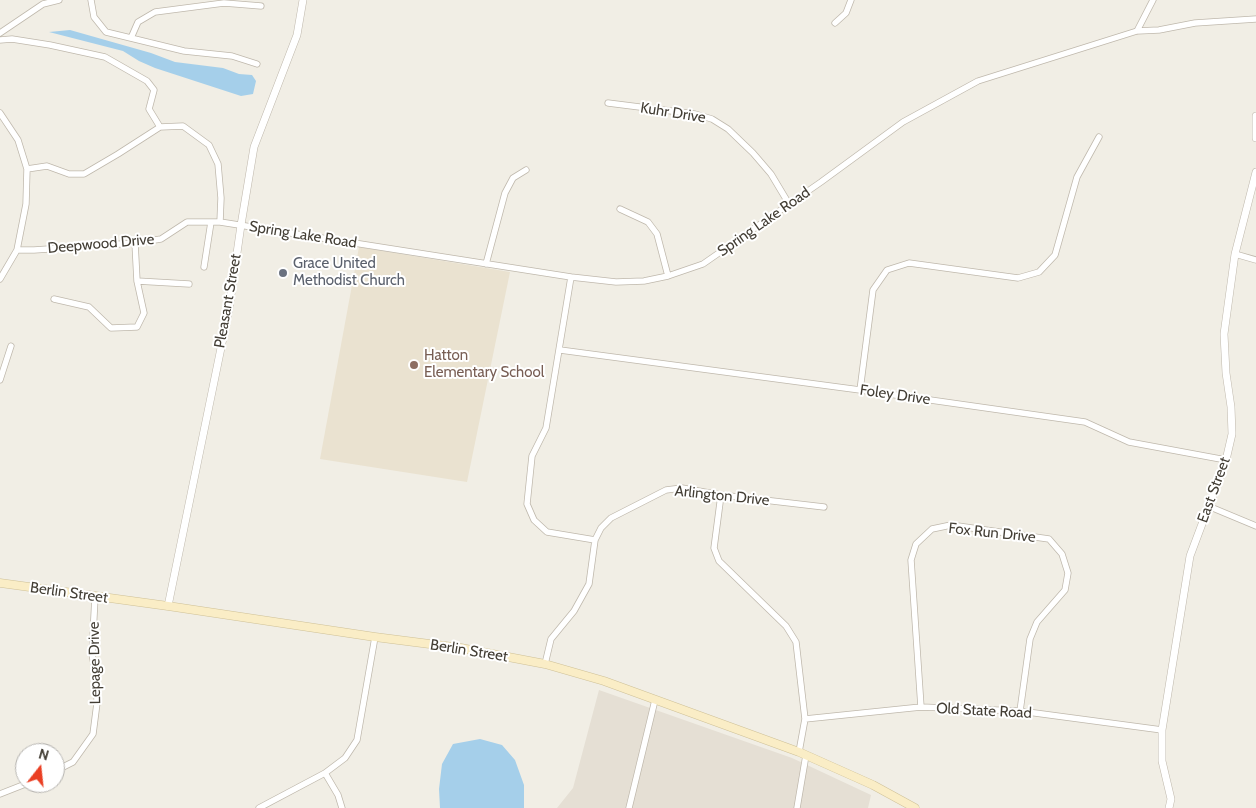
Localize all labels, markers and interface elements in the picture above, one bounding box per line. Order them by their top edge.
street label: Kuhr Drive [639,99,707,127]
street label: Spring Lake Road [714,183,814,261]
street label: Spring Lake Road [248,218,358,252]
street label: Deepwood Drive [47,230,155,258]
street label: Pleasant Street [211,252,245,350]
place label: Grace United Methodist Church [293,255,405,290]
marker: Grace United Methodist Church [277,267,289,279]
place label: Hatton Elementary School [424,347,544,382]
marker: Hatton Elementary School [408,359,420,371]
street label: Foley Drive [859,381,931,409]
street label: East Street [1194,455,1234,525]
street label: Arlington Drive [674,482,770,510]
street label: Fox Run Drive [947,519,1037,547]
street label: Berlin Street [29,579,109,607]
street label: Lepage Drive [85,621,105,705]
street label: Berlin Street [429,636,509,666]
street label: Old State Road [936,700,1032,722]
north arrow [15,743,65,793]
text: N [37,745,51,765]

